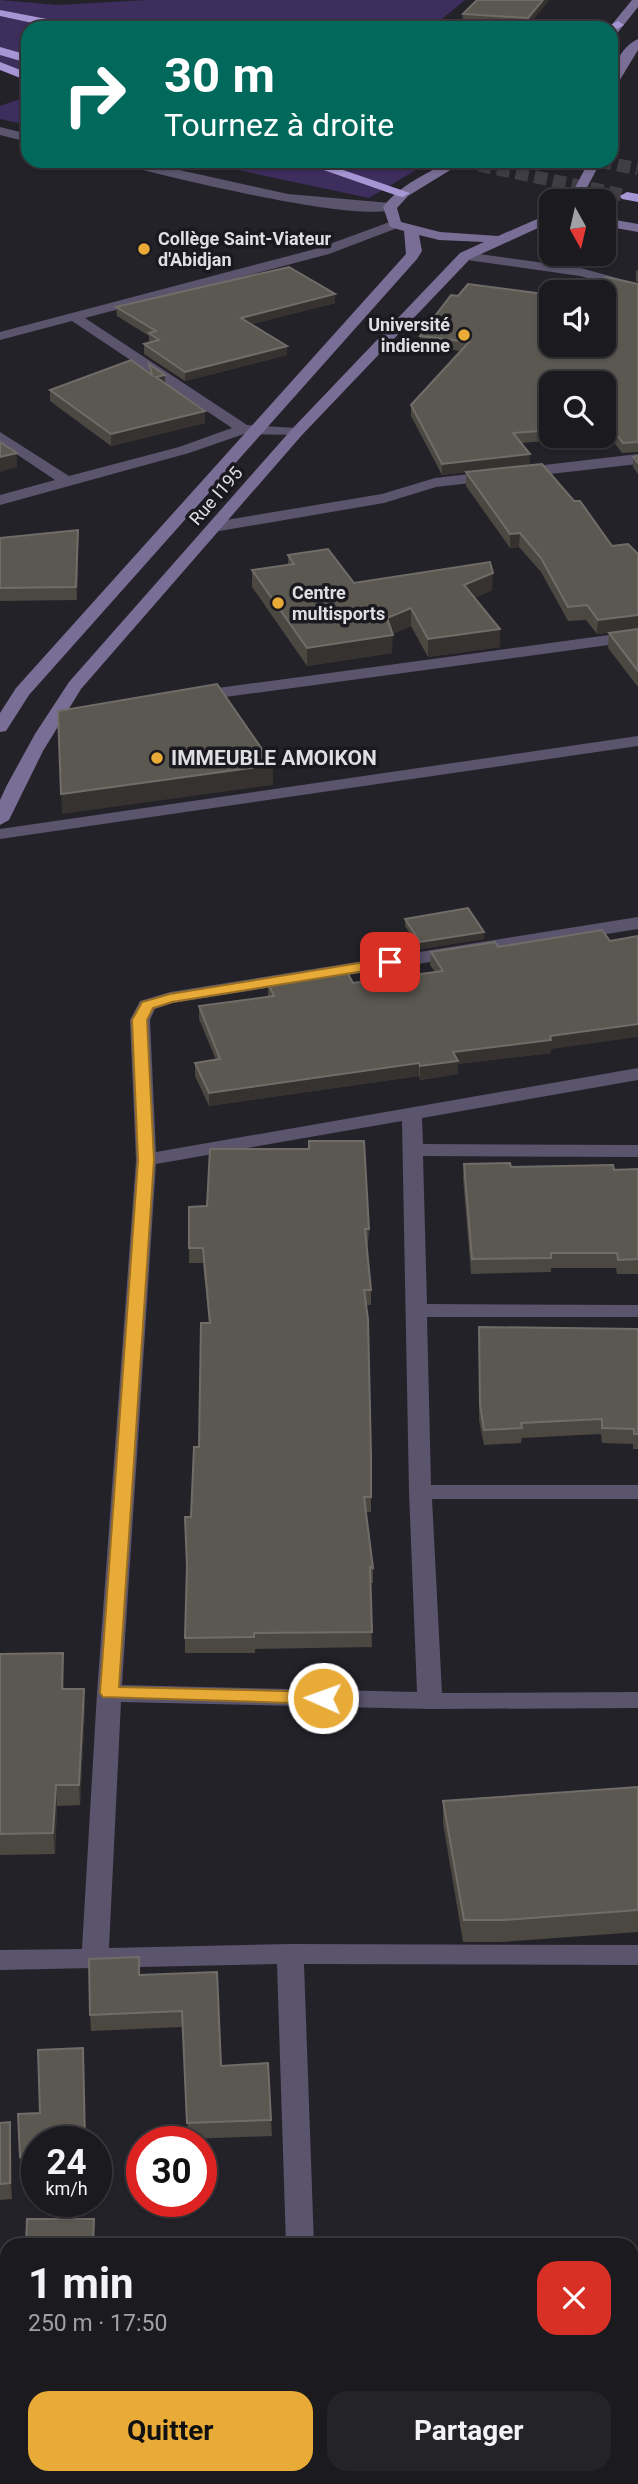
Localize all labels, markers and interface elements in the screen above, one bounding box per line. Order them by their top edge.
text: 30 m [164,47,275,104]
icon: right [49,49,140,140]
text: Tournez à droite [164,106,394,144]
north arrow [539,189,616,266]
map controls [539,189,616,448]
place label: Collège Saint-Viateur d'Abidjan [158,228,331,270]
marker: Collège Saint-Viateur d'Abidjan [136,241,152,257]
button: sound [539,280,616,357]
place label: Université indienne [368,314,450,356]
marker: Université indienne [456,327,472,343]
button: search [539,371,616,448]
street label: Rue I195 [185,462,247,529]
place label: Centre multisports [292,582,385,624]
marker: Centre multisports [270,595,286,611]
place label: IMMEUBLE AMOIKON [171,746,377,770]
marker: IMMEUBLE AMOIKON [149,750,165,766]
pin [360,932,420,992]
icon: arrive [371,943,409,981]
position arrow [286,1661,360,1735]
speed limit sign: 30 [126,2126,217,2217]
text: 24 [46,2142,87,2183]
text: km/h [45,2178,88,2199]
text: 1 min [28,2259,134,2308]
button: close [537,2261,611,2335]
text: 250 m · 17:50 [28,2310,167,2337]
button: Quitter [28,2391,313,2471]
button: Partager [327,2391,611,2471]

